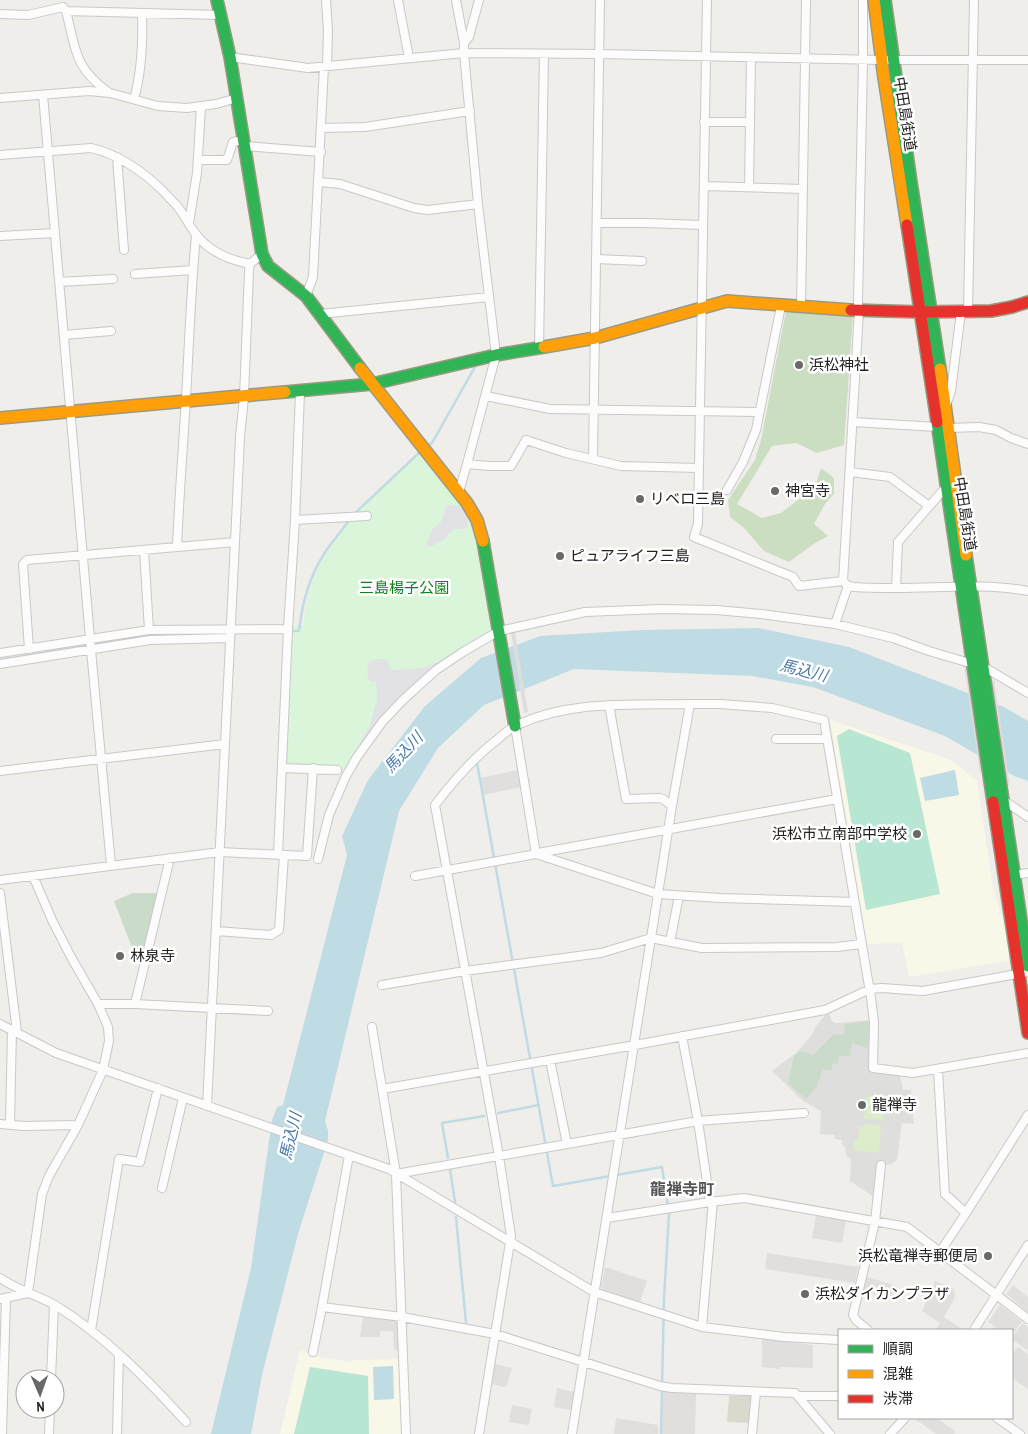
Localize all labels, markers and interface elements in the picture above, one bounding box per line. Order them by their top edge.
street label: 中田島街道 [889,75,922,153]
place label: 浜松神社 [809,354,869,375]
marker: 浜松神社 [793,359,805,371]
street label: 中田島街道 [949,475,982,553]
place label: 神宮寺 [785,480,830,501]
marker: 神宮寺 [769,485,781,497]
place label: リベロ三島 [650,488,725,509]
marker: リベロ三島 [634,493,646,505]
place label: ピュアライフ三島 [570,545,690,566]
marker: ピュアライフ三島 [554,550,566,562]
park label: 三島楊子公園 [359,577,449,598]
water label: 馬込川 [778,654,832,687]
water label: 馬込川 [379,725,429,777]
place label: 浜松市立南部中学校 [772,823,907,844]
marker: 浜松市立南部中学校 [911,828,923,840]
place label: 林泉寺 [130,945,175,966]
marker: 林泉寺 [114,950,126,962]
place label: 龍禅寺 [872,1094,917,1115]
marker: 龍禅寺 [856,1099,868,1111]
water label: 馬込川 [274,1108,307,1162]
district label: 龍禅寺町 [650,1178,714,1200]
place label: 浜松竜禅寺郵便局 [858,1245,978,1266]
marker: 浜松竜禅寺郵便局 [982,1250,994,1262]
place label: 浜松ダイカンプラザ [815,1283,950,1304]
marker: 浜松ダイカンプラザ [799,1288,811,1300]
legend [838,1329,1013,1419]
text: 順調 [883,1338,913,1359]
text: 混雑 [883,1363,913,1384]
north arrow [15,1369,65,1419]
text: 渋滞 [883,1388,913,1409]
text: N [36,1398,45,1416]

